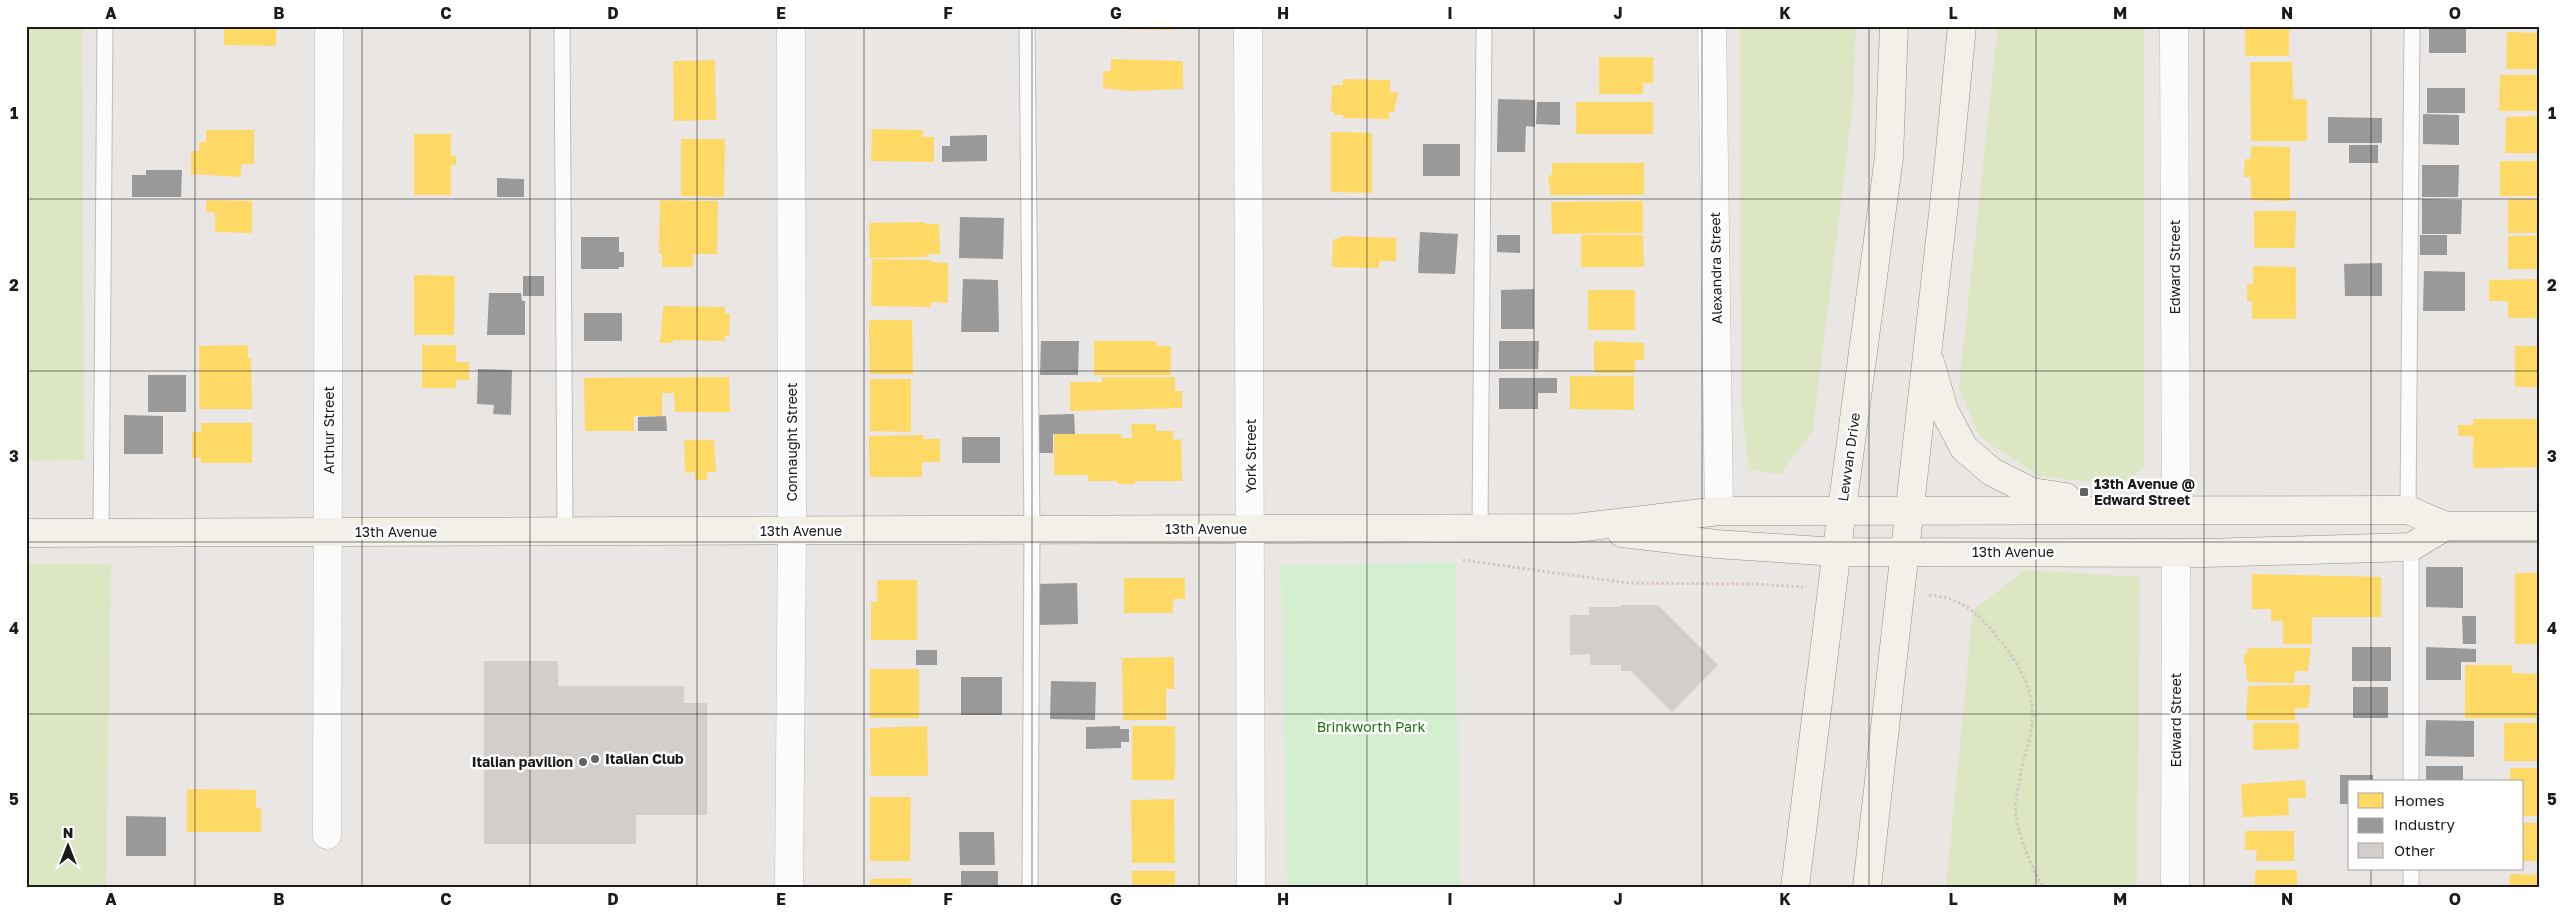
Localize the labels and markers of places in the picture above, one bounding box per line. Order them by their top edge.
place label: 13th Avenue @ Edward Street [2094,475,2195,508]
marker: 13th Avenue @ Edward Street [2078,486,2090,498]
place label: Italian Club [605,750,684,767]
place label: Italian pavilion [472,753,573,770]
marker: Italian Club [589,753,601,765]
marker: Italian pavilion [577,756,589,768]

